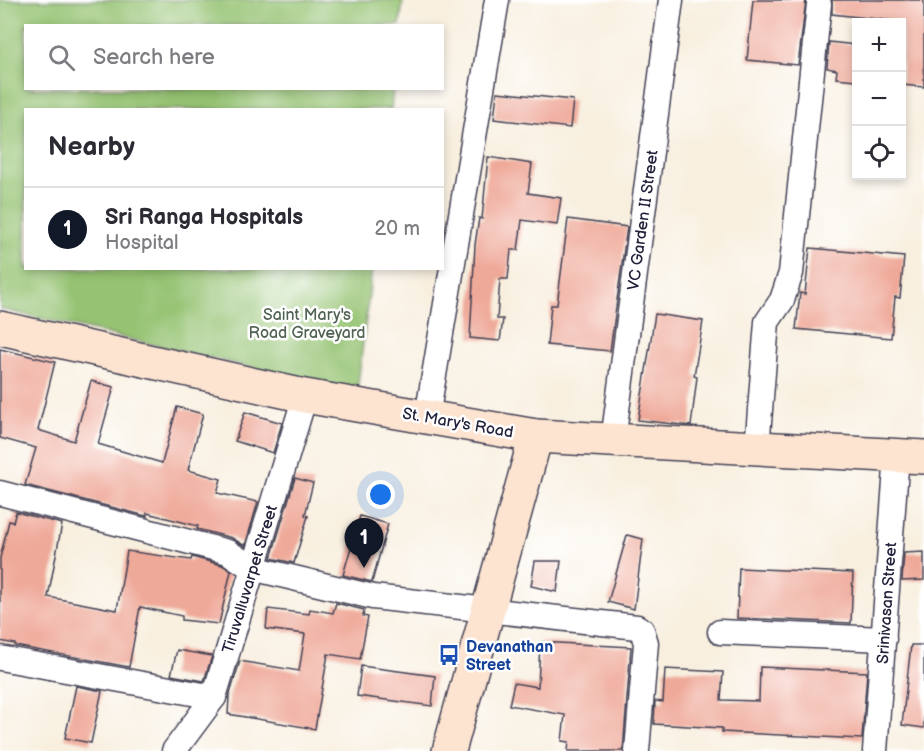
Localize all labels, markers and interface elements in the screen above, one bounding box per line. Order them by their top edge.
map controls [852,18,906,180]
button: + [852,18,906,72]
search box [24,24,444,90]
icon: search [45,41,78,74]
text: Search here [93,44,215,71]
button: − [852,72,906,126]
button: locate [852,126,906,180]
text: Nearby [48,132,135,163]
street label: VC Garden II Street [624,149,663,292]
text: Sri Ranga Hospitals [105,204,303,231]
text: 1 [63,217,72,241]
text: 20 m [375,217,420,241]
text: Hospital [105,231,178,255]
park label: Saint Mary's Road Graveyard [249,306,365,343]
street label: St. Mary's Road [401,404,515,443]
your location [366,480,395,509]
street label: Tiruvalluvarpet Street [219,503,282,656]
pin: 1 [344,518,384,568]
street label: Srinivasan Street [874,542,901,665]
place label: Devanathan Street [466,638,553,675]
bus stop icon: Devanathan Street [437,643,461,667]

